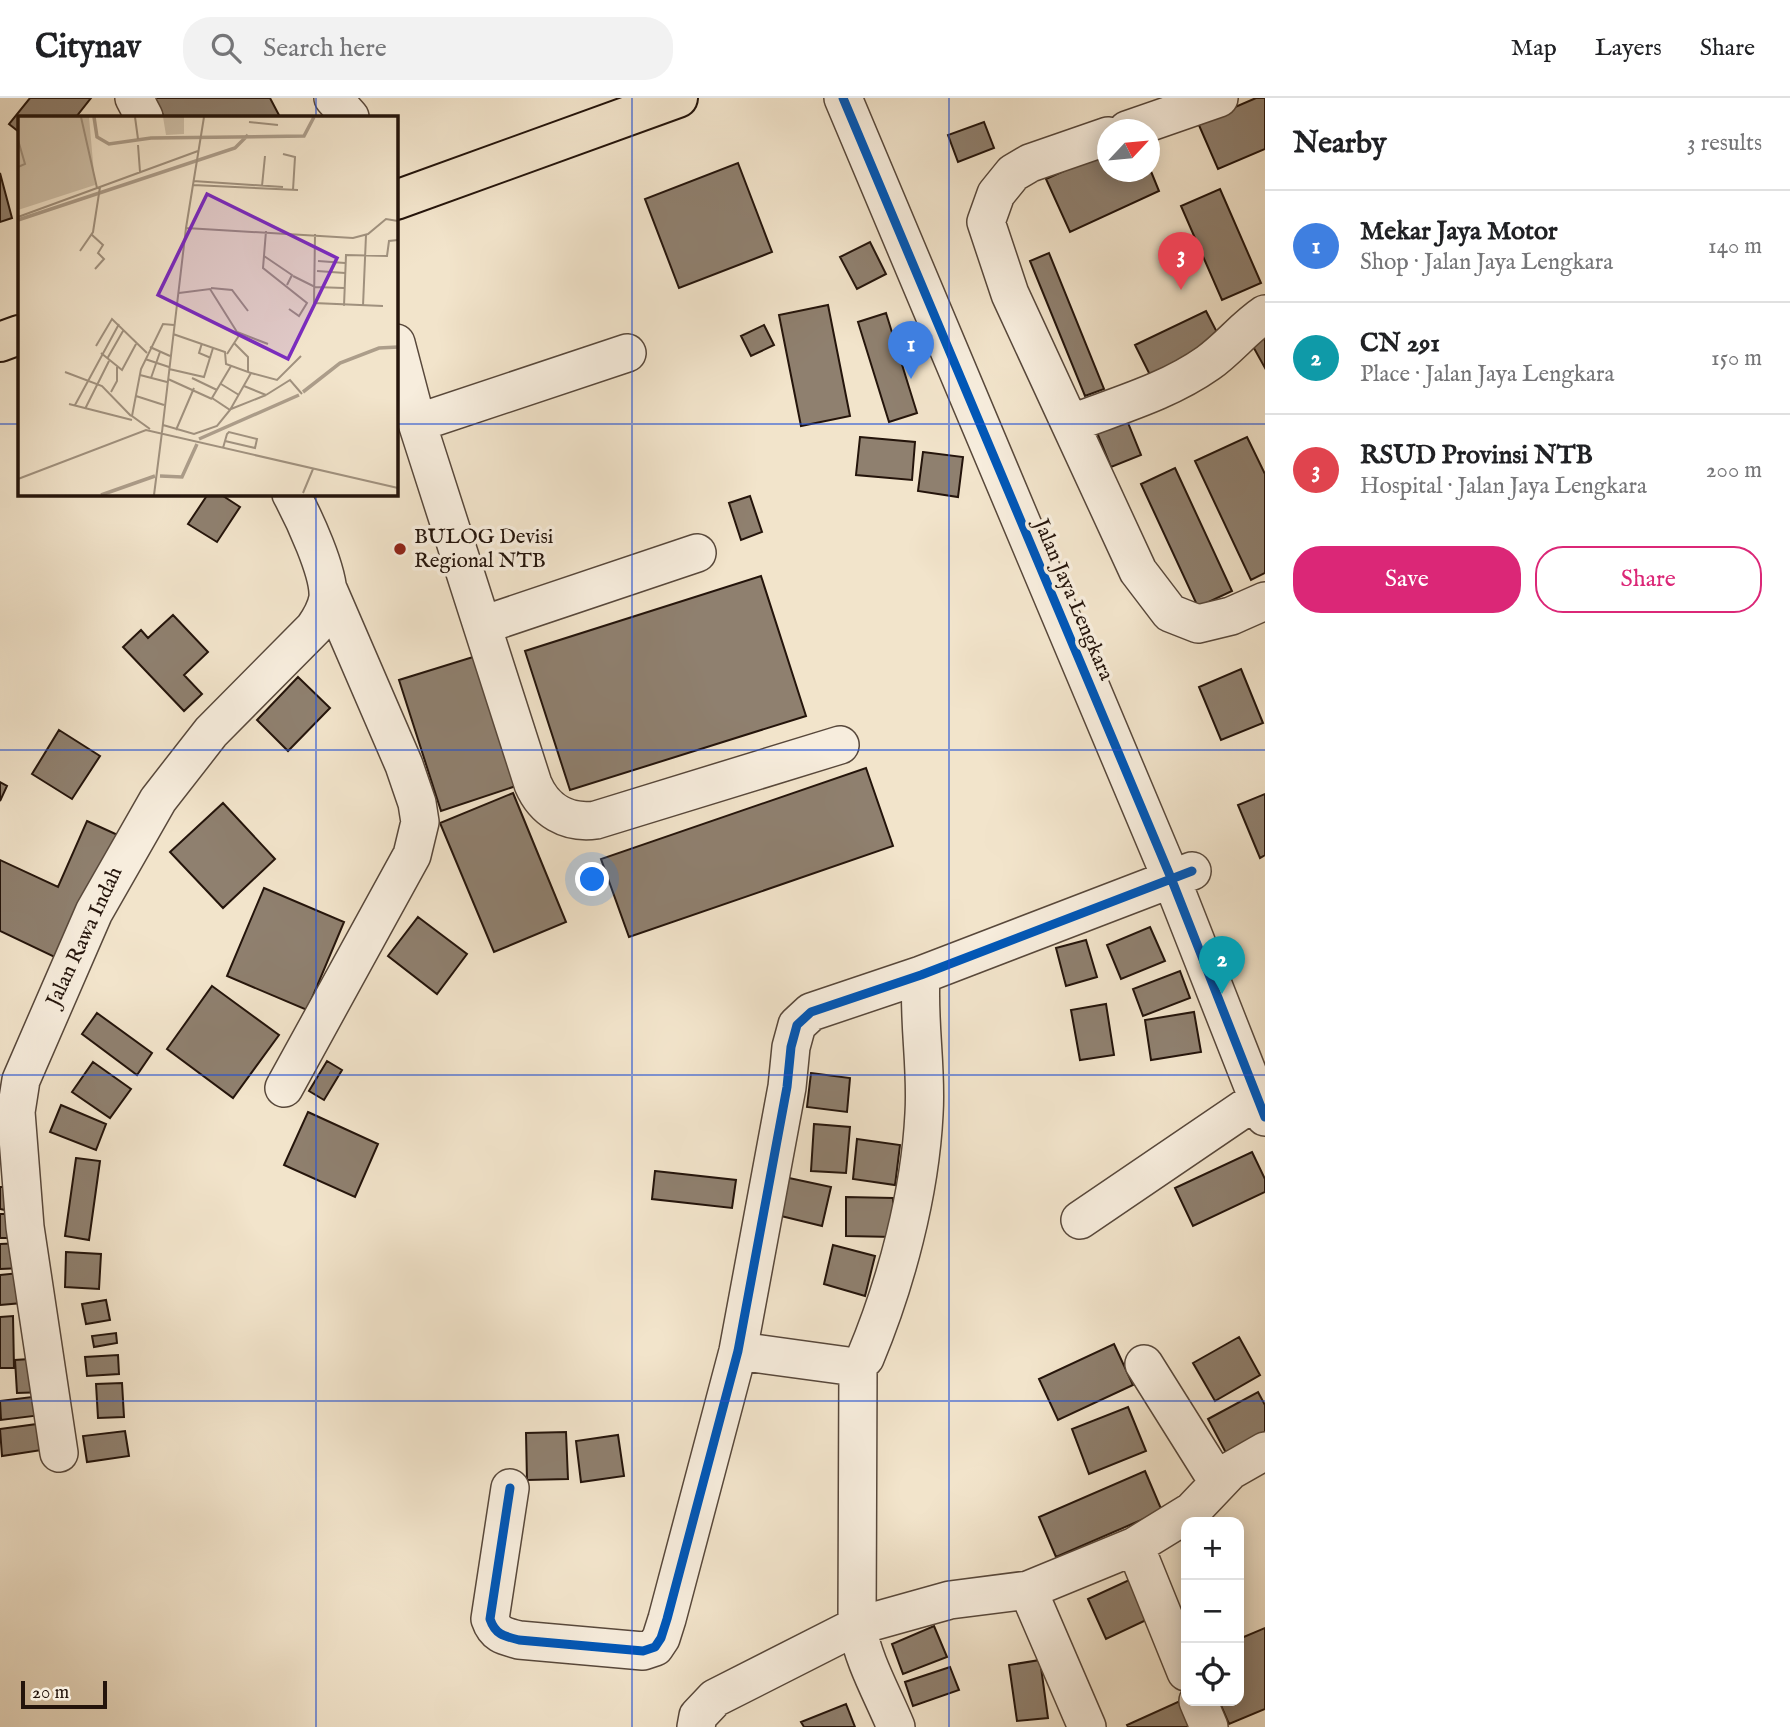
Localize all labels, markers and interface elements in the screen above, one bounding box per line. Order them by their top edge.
search box [183,17,673,80]
text: Citynav [35,27,141,69]
icon: search [207,29,245,67]
text: Search here [263,32,387,65]
text: Map [1511,33,1557,64]
text: Layers [1595,33,1662,64]
text: Share [1700,33,1755,64]
inset map [18,116,397,495]
north arrow [1097,119,1160,182]
text: Nearby [1293,125,1386,163]
text: 3 results [1687,129,1762,158]
text: Mekar Jaya Motor [1360,215,1557,248]
pin: 3 [1158,232,1204,290]
text: 1 [1312,232,1320,261]
text: 140 m [1708,232,1762,261]
text: Shop · Jalan Jaya Lengkara [1360,248,1613,277]
pin: 1 [888,321,934,379]
text: CN 291 [1360,327,1440,360]
text: 2 [1311,344,1321,373]
text: 150 m [1711,344,1762,373]
text: Place · Jalan Jaya Lengkara [1360,360,1614,389]
text: RSUD Provinsi NTB [1360,439,1593,472]
text: 3 [1312,456,1320,485]
text: 200 m [1706,456,1762,485]
text: Hospital · Jalan Jaya Lengkara [1360,472,1647,501]
street label: Jalan Jaya Lengkara [1026,513,1120,686]
place label: BULOG Devisi Regional NTB [414,524,553,575]
marker: BULOG Devisi Regional NTB [392,541,408,557]
button: Save [1293,546,1521,613]
button: Share [1535,546,1762,613]
your location [575,862,609,896]
street label: Jalan Rawa Indah [40,863,129,1013]
pin: 2 [1199,936,1245,994]
map controls [1181,1517,1244,1706]
button: + [1181,1517,1244,1580]
button: − [1181,1580,1244,1643]
button: locate [1181,1643,1244,1706]
scale bar [21,1678,107,1710]
text: 20 m [32,1681,69,1705]

